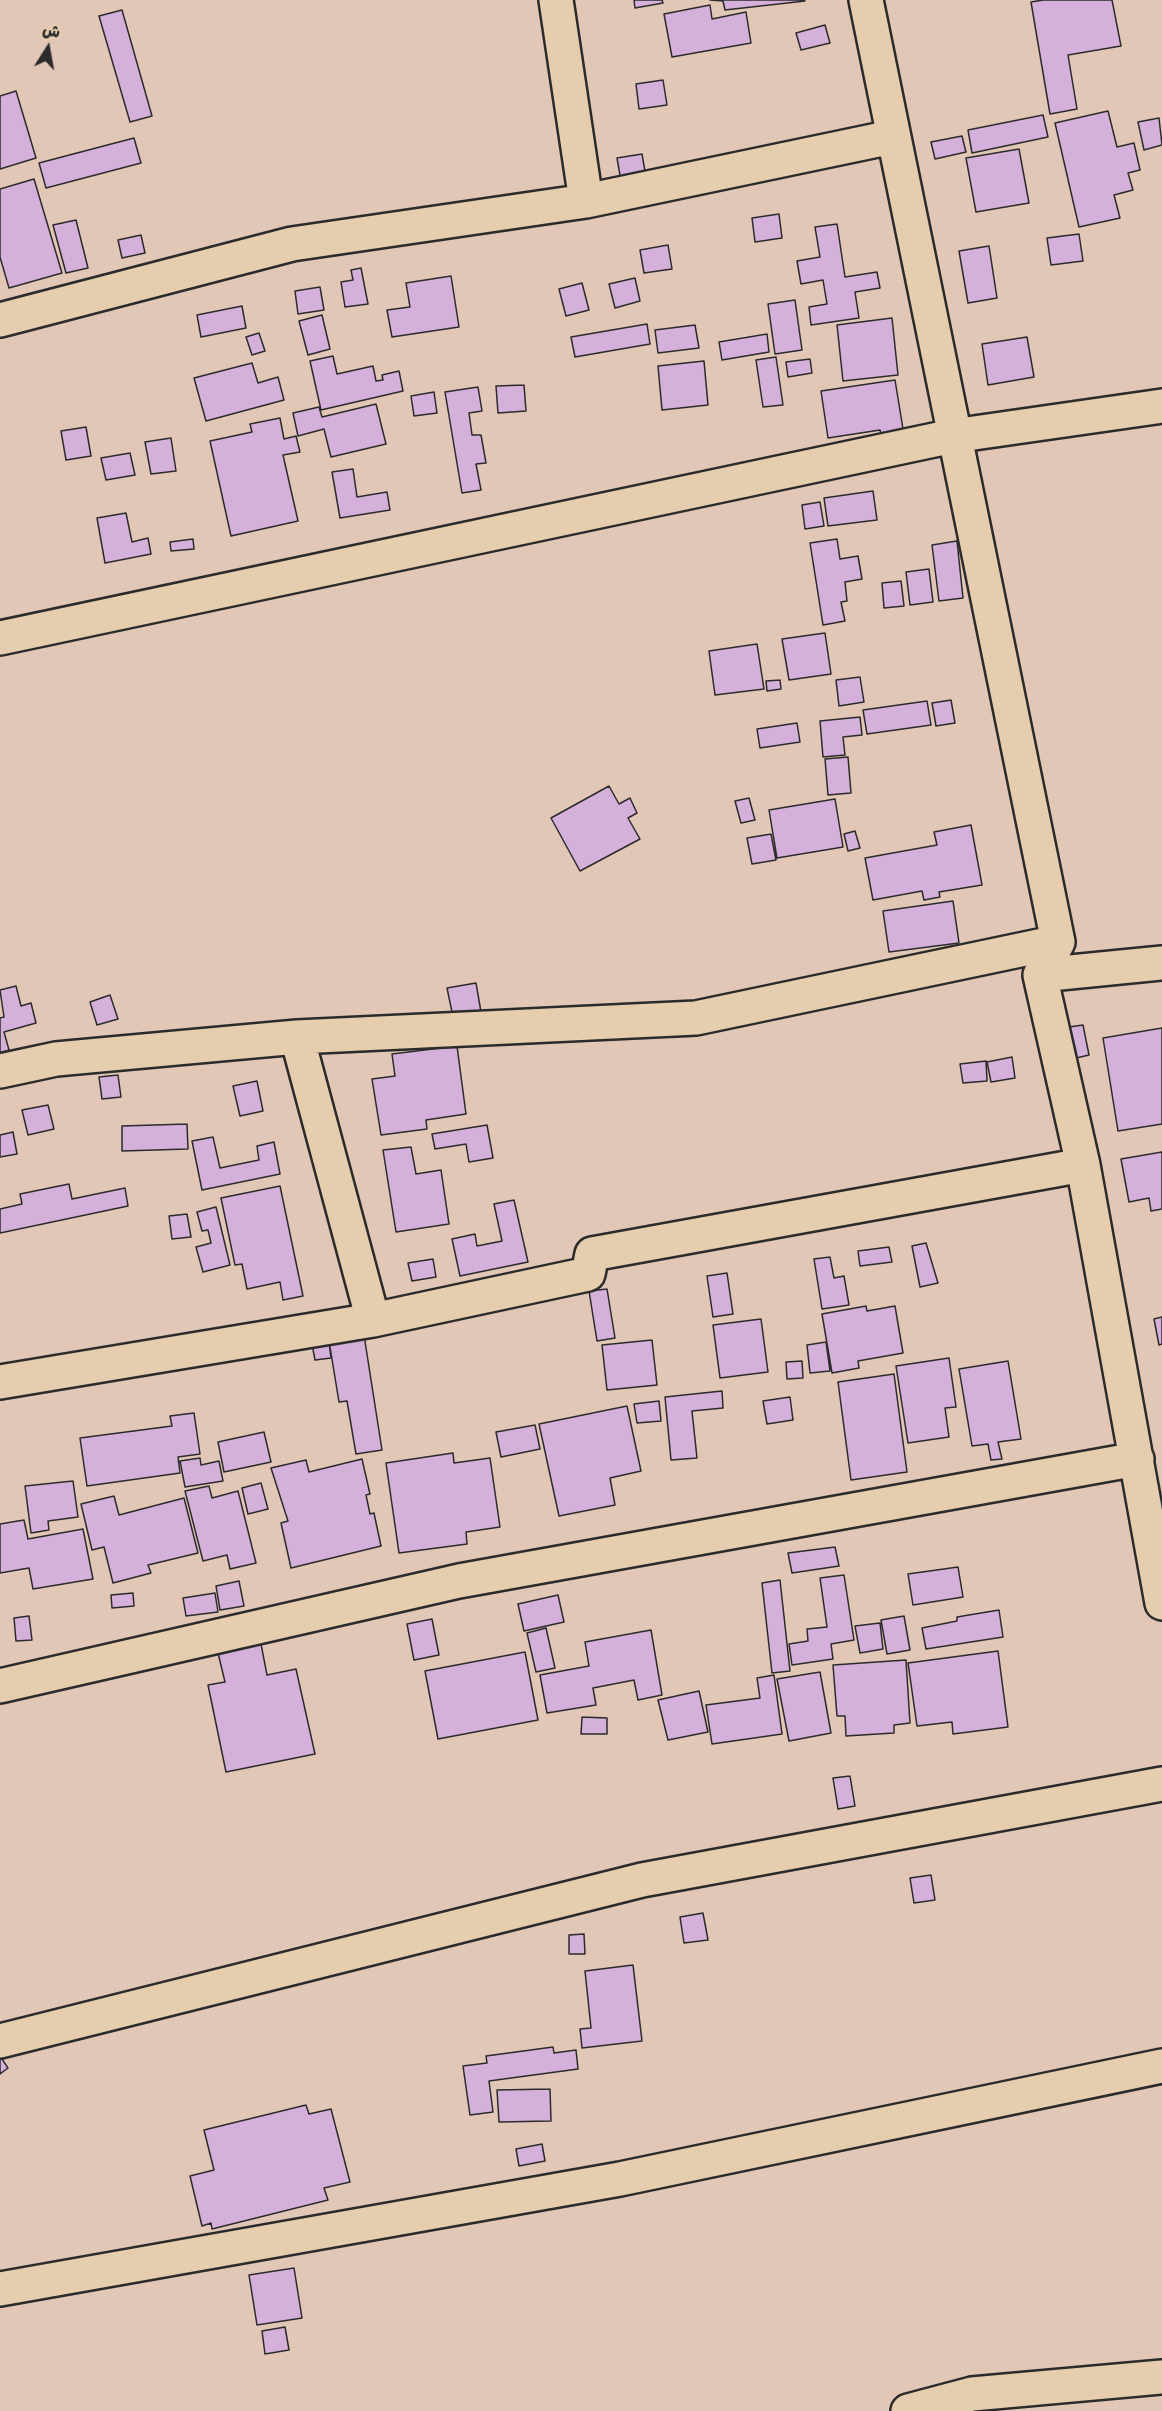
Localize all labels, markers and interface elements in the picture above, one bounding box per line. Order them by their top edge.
north arrow [18,18,78,78]
text: ش [41,18,62,43]

